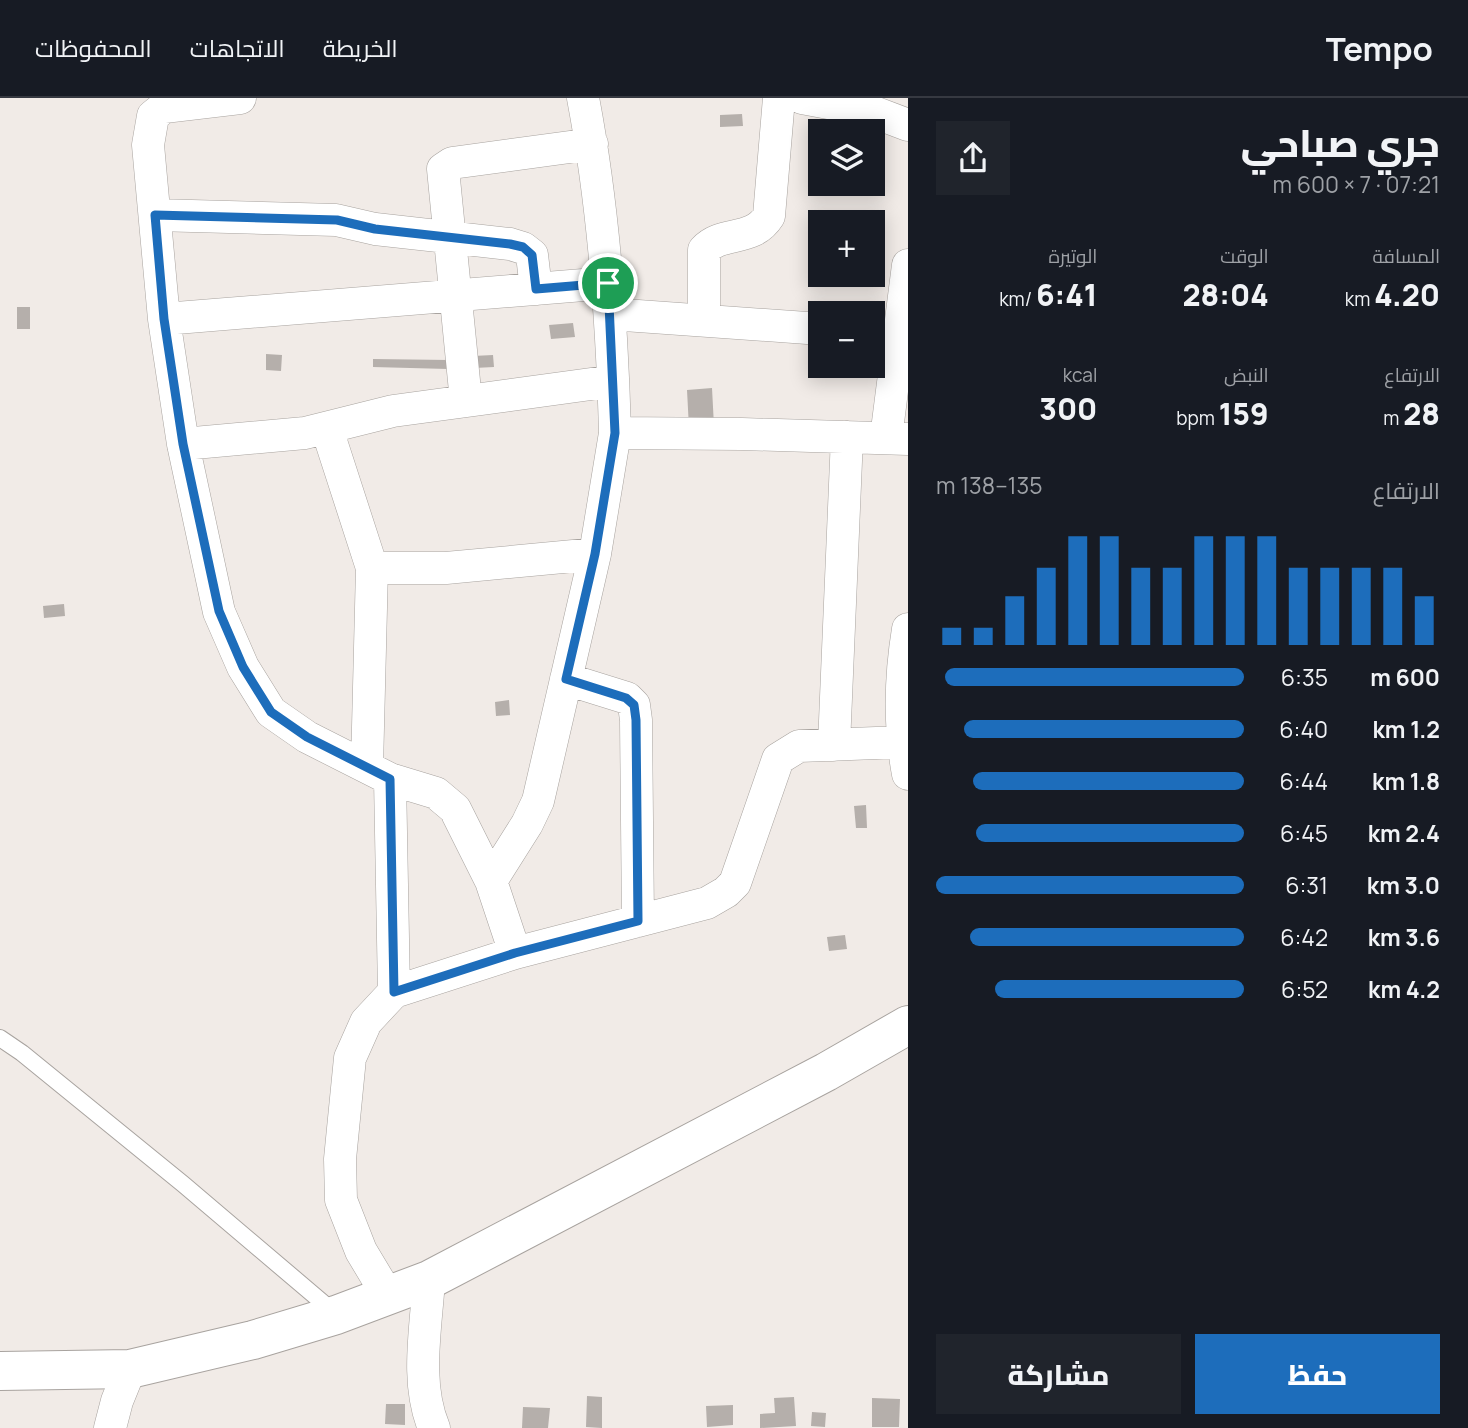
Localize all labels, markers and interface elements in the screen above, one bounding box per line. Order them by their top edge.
text: Tempo [1326,26,1433,71]
text: المحفوظات [35,31,152,64]
text: الاتجاهات [190,31,285,64]
text: الخريطة [323,31,398,64]
text: جري صباحي [1241,116,1440,168]
map controls [808,119,885,378]
button: layers [808,119,885,196]
button: share [936,121,1010,195]
text: 07:21 · 7 × 600 m [1273,168,1440,200]
button: + [808,210,885,287]
text: الوتيرة [1049,243,1097,269]
text: الوقت [1220,243,1269,269]
text: المسافة [1372,243,1440,269]
pin [578,253,638,313]
icon: arrive [589,264,627,302]
text: 6:41 [1036,274,1097,315]
text: 28:04 [1182,274,1269,315]
text: 4.20 [1374,274,1440,315]
text: /km [999,286,1036,312]
text: km [1345,286,1374,312]
button: − [808,301,885,378]
text: kcal [1063,362,1097,388]
text: النبض [1224,362,1269,388]
text: الارتفاع [1384,362,1440,388]
text: 300 [1039,388,1097,429]
text: 159 [1219,393,1269,434]
text: 28 [1403,393,1440,434]
text: bpm [1176,405,1219,431]
text: m [1383,405,1403,431]
text: 135–138 m [936,469,1043,501]
text: الارتفاع [1373,474,1440,506]
text: 6:35 [1281,661,1328,693]
text: 600 m [1370,661,1440,693]
text: 6:40 [1279,713,1328,745]
text: 1.2 km [1372,713,1440,745]
text: 6:44 [1280,765,1328,797]
text: 1.8 km [1372,765,1440,797]
text: 6:45 [1280,817,1328,849]
text: 2.4 km [1368,817,1440,849]
text: 6:31 [1285,869,1328,901]
text: 3.0 km [1367,869,1440,901]
text: 6:42 [1280,921,1328,953]
text: 3.6 km [1368,921,1440,953]
text: 6:52 [1281,973,1328,1005]
text: 4.2 km [1368,973,1440,1005]
button: مشاركة [936,1334,1181,1414]
button: حفظ [1195,1334,1440,1414]

